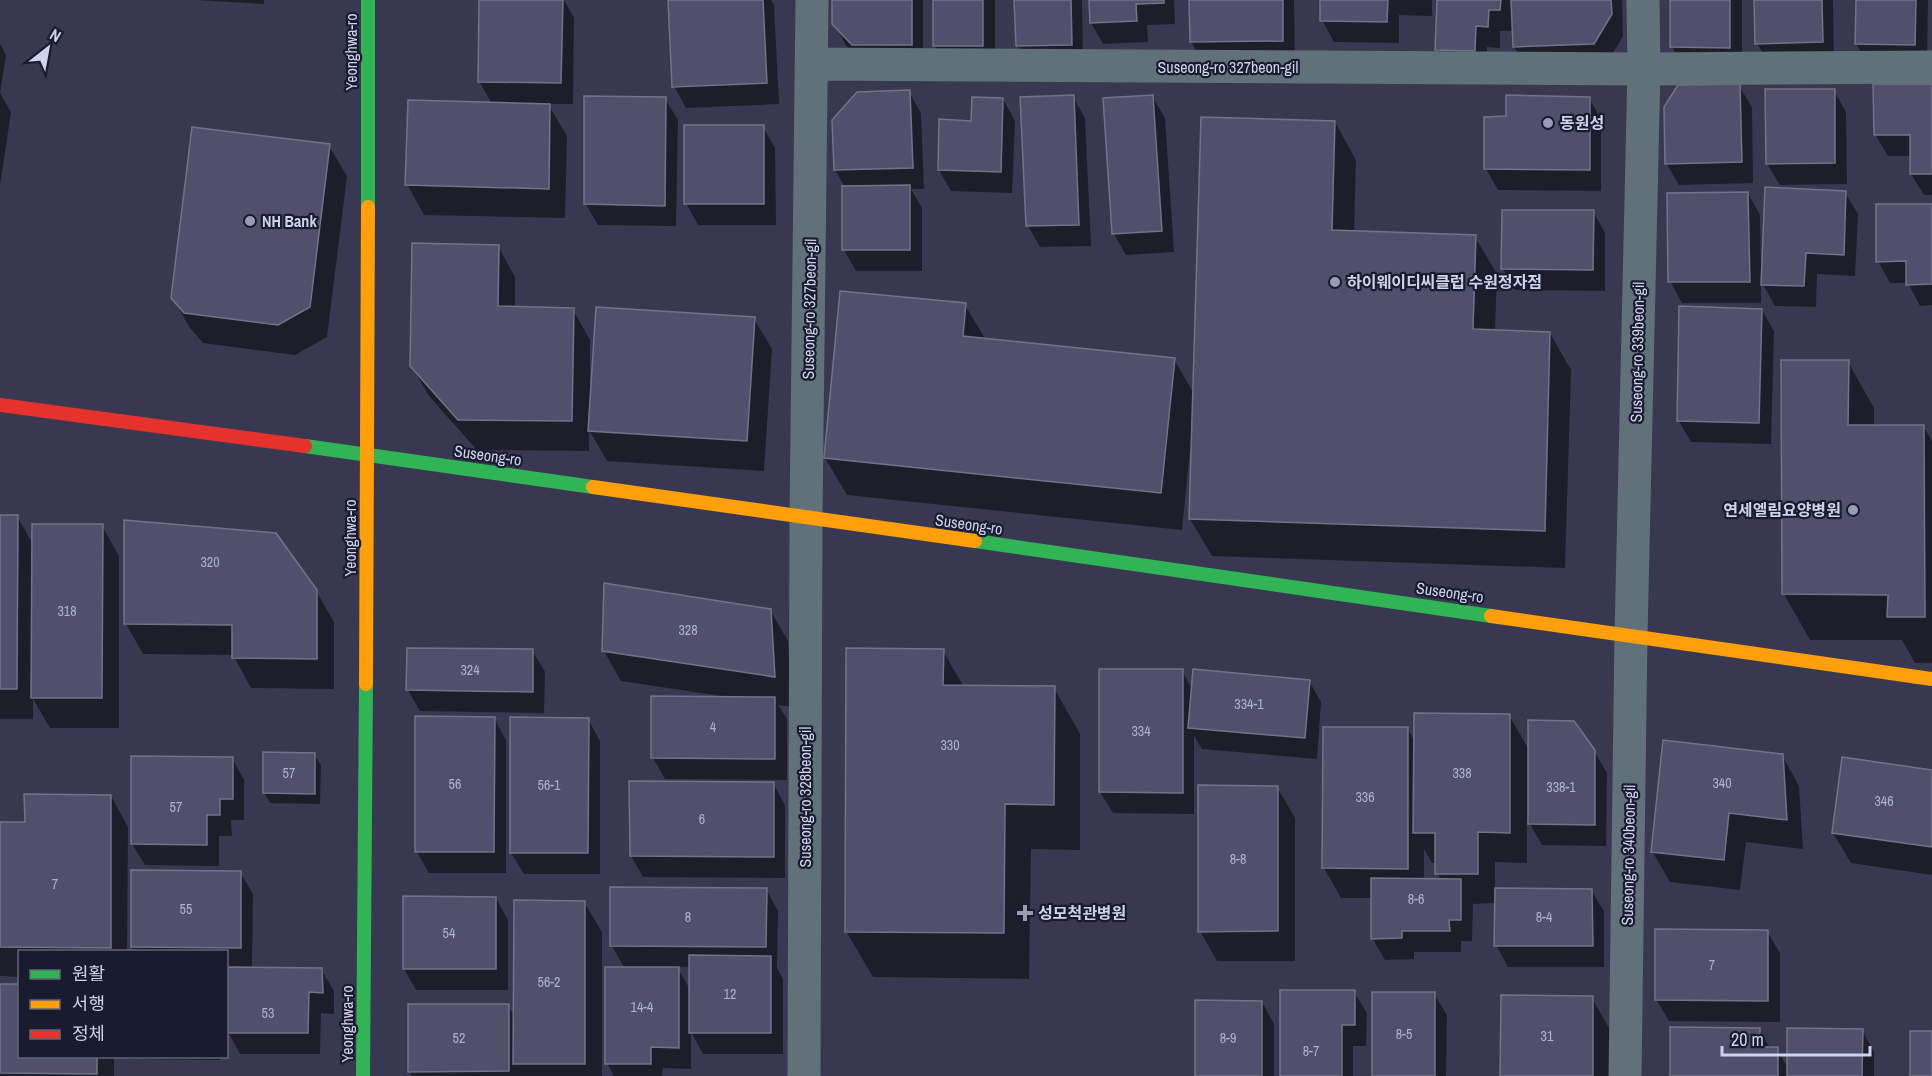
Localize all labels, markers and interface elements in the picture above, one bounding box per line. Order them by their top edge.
street label: Yeonghwa-ro [340,14,362,91]
north arrow [18,18,78,78]
text: N [46,23,65,47]
street label: Suseong-ro 327beon-gil [1158,56,1298,78]
place label: 동원성 [1560,112,1604,134]
marker: 동원성 [1541,116,1555,130]
place label: NH Bank [262,210,317,232]
marker: NH Bank [243,214,257,228]
street label: Suseong-ro 327beon-gil [797,238,821,380]
place label: 하이웨이디씨클럽 수원정자점 [1347,271,1542,293]
marker: 하이웨이디씨클럽 수원정자점 [1328,275,1342,289]
street label: Suseong-ro 339beon-gil [1625,281,1649,423]
street label: Suseong-ro [453,439,523,471]
place label: 연세엘림요양병원 [1723,499,1841,521]
street label: Yeonghwa-ro [339,500,361,577]
marker: 연세엘림요양병원 [1846,503,1860,517]
street label: Suseong-ro [934,508,1004,540]
house number: 320 [200,553,220,571]
street label: Suseong-ro [1415,576,1485,608]
house number: 318 [57,602,77,620]
house number: 328 [678,621,698,639]
house number: 324 [460,661,480,679]
house number: 334-1 [1234,695,1264,713]
house number: 4 [710,718,717,736]
house number: 334 [1131,722,1151,740]
street label: Suseong-ro 328beon-gil [794,727,816,867]
house number: 330 [940,736,960,754]
house number: 57 [283,764,295,782]
house number: 338 [1452,764,1472,782]
house number: 340 [1712,774,1732,792]
house number: 56 [449,775,461,793]
house number: 56-1 [538,776,561,794]
house number: 338-1 [1546,778,1576,796]
street label: Suseong-ro 340beon-gil [1616,784,1640,926]
house number: 336 [1355,788,1375,806]
house number: 346 [1874,792,1894,810]
house number: 57 [170,798,182,816]
house number: 6 [699,810,705,828]
house number: 8-8 [1230,850,1246,868]
house number: 7 [52,875,58,893]
house number: 8-6 [1408,890,1424,908]
house number: 55 [180,900,192,918]
place label: 성모척관병원 [1038,902,1126,924]
marker: 성모척관병원 [1016,904,1034,922]
house number: 8 [685,908,691,926]
house number: 8-4 [1536,908,1553,926]
house number: 54 [443,924,456,942]
legend [18,950,228,1058]
house number: 7 [1709,956,1715,974]
text: 원활 [72,961,105,986]
house number: 56-2 [538,973,560,991]
house number: 12 [724,985,736,1003]
street label: Yeonghwa-ro [336,986,358,1063]
text: 서행 [72,991,105,1016]
house number: 14-4 [631,998,654,1016]
house number: 53 [262,1004,274,1022]
scale bar [1722,1019,1870,1057]
text: 정체 [72,1021,105,1046]
house number: 8-5 [1396,1025,1412,1043]
house number: 31 [1541,1027,1554,1045]
text: 20 m [1731,1027,1764,1052]
house number: 52 [453,1029,465,1047]
house number: 8-9 [1220,1029,1236,1047]
house number: 8-7 [1303,1042,1319,1060]

